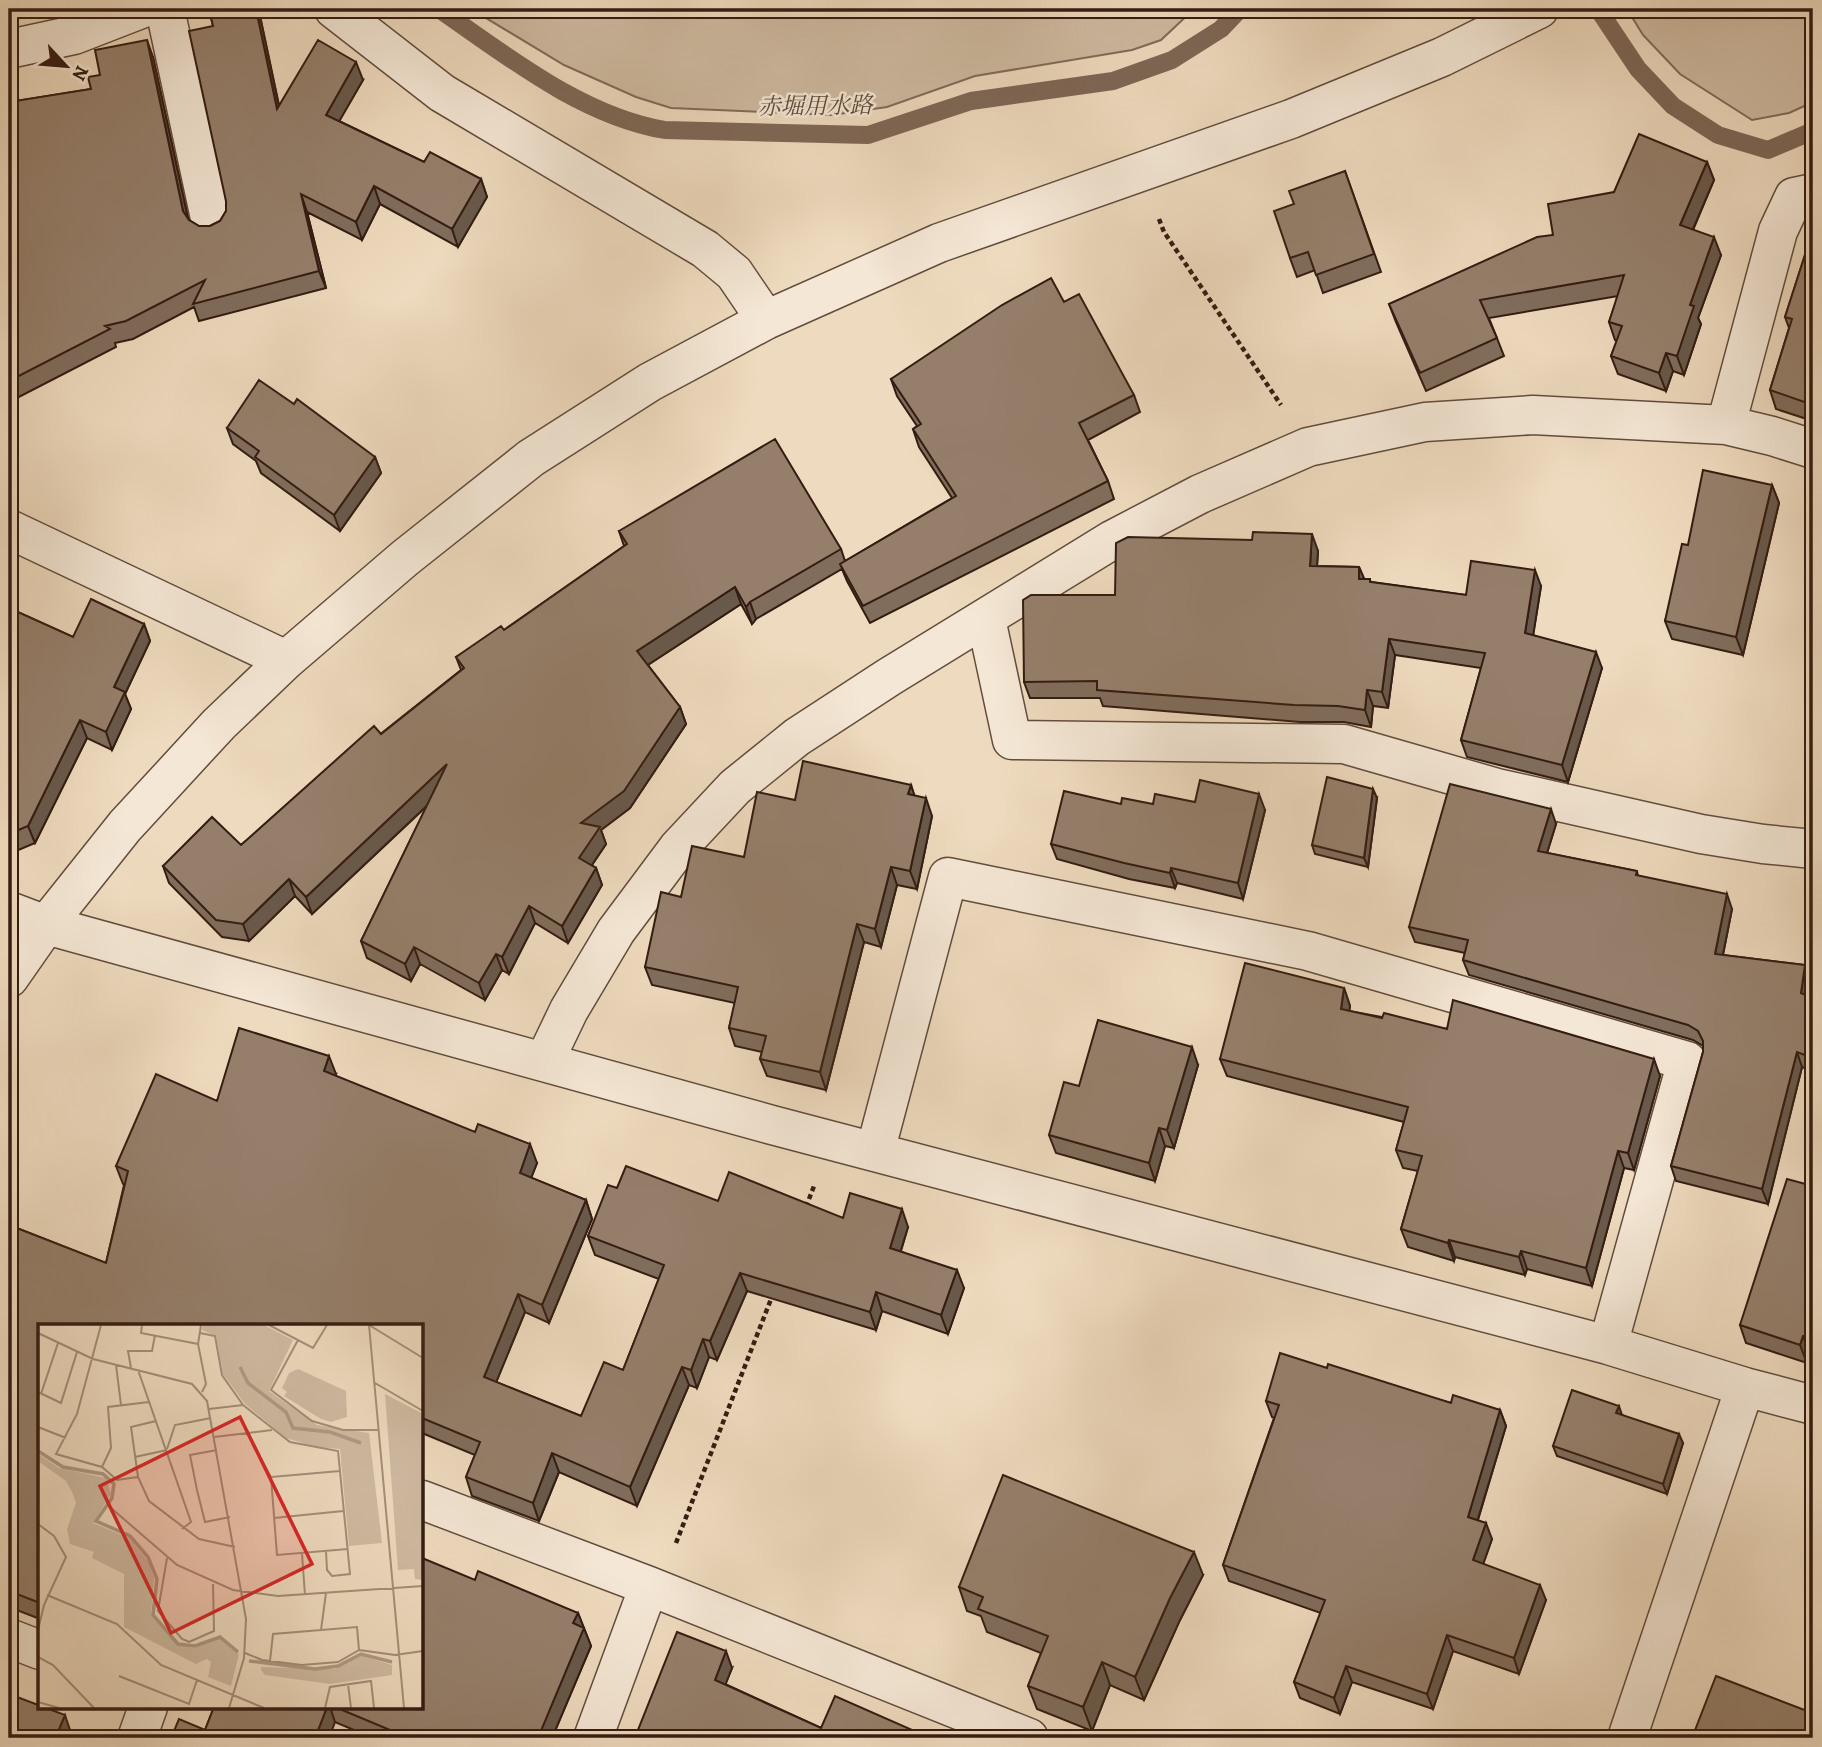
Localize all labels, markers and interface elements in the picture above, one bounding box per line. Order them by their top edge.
north arrow [32,32,102,102]
text: N [66,61,95,85]
water label: 赤堀用水路 [757,89,875,123]
inset map [38,1324,424,1708]

